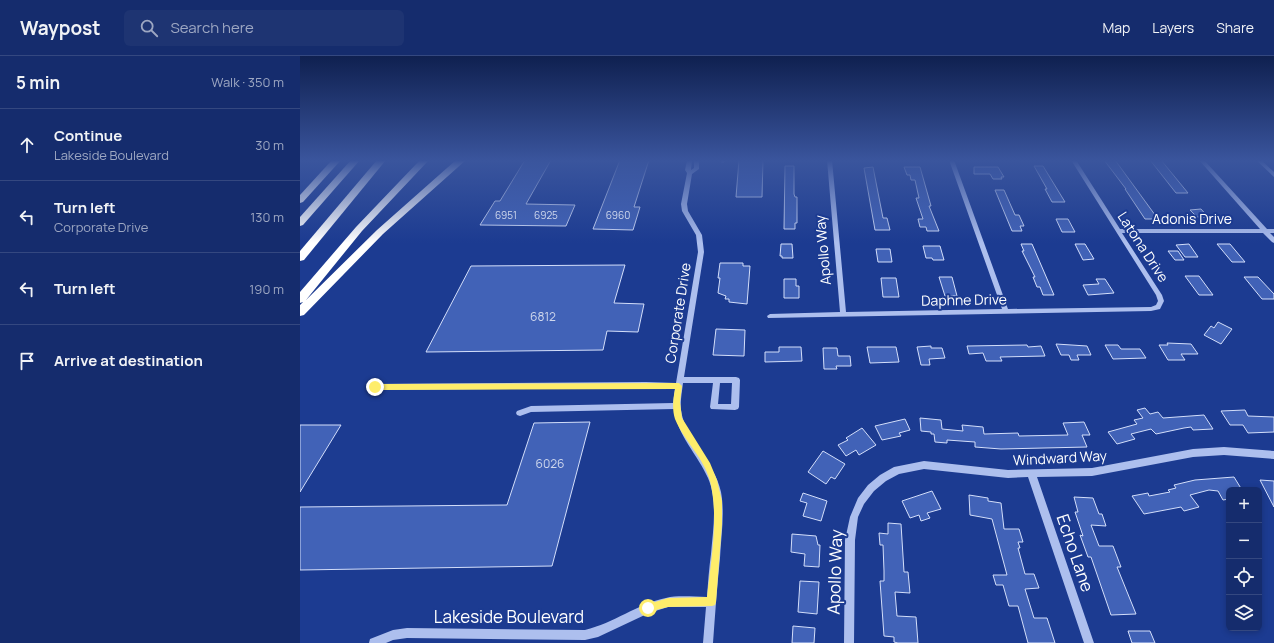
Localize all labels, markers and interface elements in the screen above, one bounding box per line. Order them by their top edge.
search box [124,10,404,46]
text: Waypost [20,15,100,41]
icon: search [138,17,160,39]
text: Search here [170,17,254,38]
text: Map [1102,18,1130,37]
text: Layers [1152,18,1194,37]
text: Share [1216,18,1254,37]
text: 5 min [16,71,60,94]
text: Walk · 350 m [211,73,284,91]
text: Continue [54,125,122,146]
icon: ahead [16,134,38,156]
text: 30 m [255,136,284,154]
text: Lakeside Boulevard [54,146,169,164]
text: Turn left [54,197,116,218]
icon: left [16,206,38,228]
text: 130 m [250,208,284,226]
house number: 6951 [495,208,517,222]
house number: 6925 [534,208,558,222]
house number: 6960 [606,208,630,222]
street label: Latona Drive [1114,208,1173,286]
street label: Adonis Drive [1152,209,1232,228]
street label: Apollo Way [810,214,835,286]
text: Corporate Drive [54,218,148,236]
street label: Corporate Drive [660,261,695,365]
icon: left [16,278,38,300]
text: Turn left [54,278,116,299]
text: 190 m [249,280,284,298]
street label: Daphne Drive [921,289,1007,310]
house number: 6812 [530,308,556,325]
icon: arrive [16,350,38,372]
text: Arrive at destination [54,350,203,371]
route end [366,378,384,396]
street label: Windward Way [1013,446,1108,469]
house number: 6026 [535,455,565,472]
map controls [1226,487,1262,631]
button: + [1226,487,1262,523]
street label: Echo Lane [1051,511,1100,595]
button: − [1226,523,1262,559]
street label: Apollo Way [822,529,847,615]
button: locate [1226,559,1262,595]
button: layers [1226,595,1262,631]
route start [639,599,657,617]
street label: Lakeside Boulevard [434,605,584,628]

